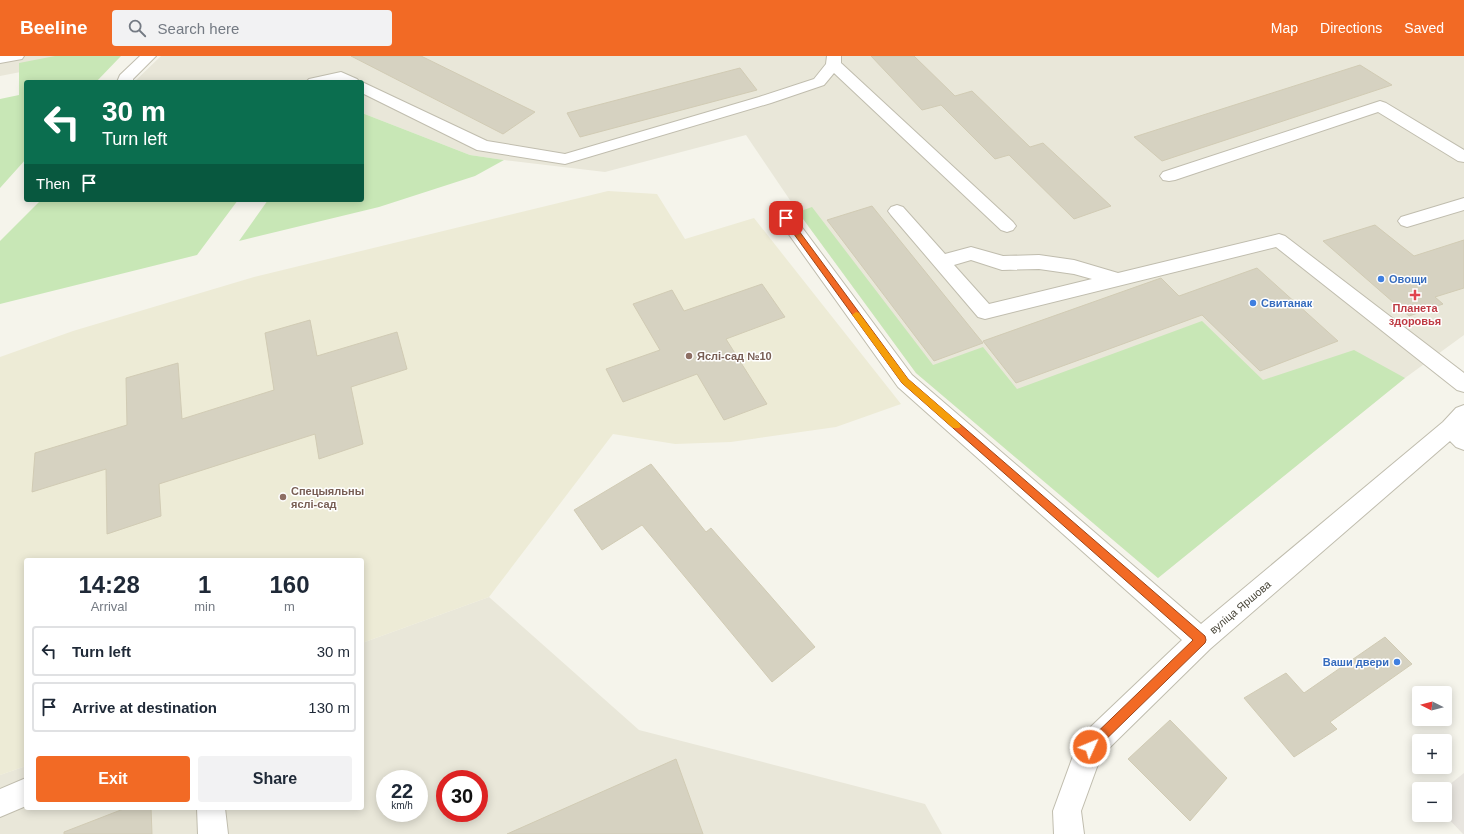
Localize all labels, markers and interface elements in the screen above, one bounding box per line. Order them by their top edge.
search box [112,10,392,46]
text: Beeline [20,17,88,38]
icon: search [126,17,148,39]
text: Search here [158,20,239,37]
text: Map [1271,20,1298,36]
text: Directions [1320,20,1382,36]
text: Saved [1404,20,1444,36]
icon: left [36,96,88,148]
text: 30 m [102,96,166,127]
text: Turn left [102,129,167,149]
icon: arrive [78,172,100,194]
text: Then [36,175,70,192]
pin [769,201,803,235]
icon: arrive [775,207,797,229]
place label: Овощи [1389,273,1427,285]
marker: Овощи [1376,274,1386,284]
marker: Планета здоровья [1410,290,1420,300]
place label: Свитанак [1261,297,1313,309]
marker: Свитанак [1248,298,1258,308]
place label: Планета здоровья [1389,302,1441,327]
place label: Яслі-сад №10 [697,350,772,362]
marker: Яслі-сад №10 [684,351,694,361]
place label: Спецыяльны яслі-сад [291,485,364,510]
marker: Спецыяльны яслі-сад [278,492,288,502]
text: 14:28 [78,571,140,598]
text: 1 [198,571,211,598]
text: 160 [270,571,310,598]
street label: вуліца Яршова [1207,577,1274,636]
text: Arrival [91,599,128,614]
text: min [194,599,215,614]
text: m [284,599,295,614]
icon: left [38,640,60,662]
text: Turn left [72,643,131,660]
text: 30 m [317,643,350,660]
place label: Ваши двери [1323,656,1389,668]
marker: Ваши двери [1392,657,1402,667]
north arrow [1412,686,1452,726]
map controls [1412,686,1452,822]
icon: arrive [38,696,60,718]
text: Arrive at destination [72,699,217,716]
text: 130 m [308,699,350,716]
position arrow [1069,726,1111,768]
button: + [1412,734,1452,774]
button: Exit [36,756,190,802]
button: Share [198,756,352,802]
speed limit sign: 30 [436,770,488,822]
text: 22 [391,780,413,802]
button: − [1412,782,1452,822]
text: km/h [391,800,413,811]

